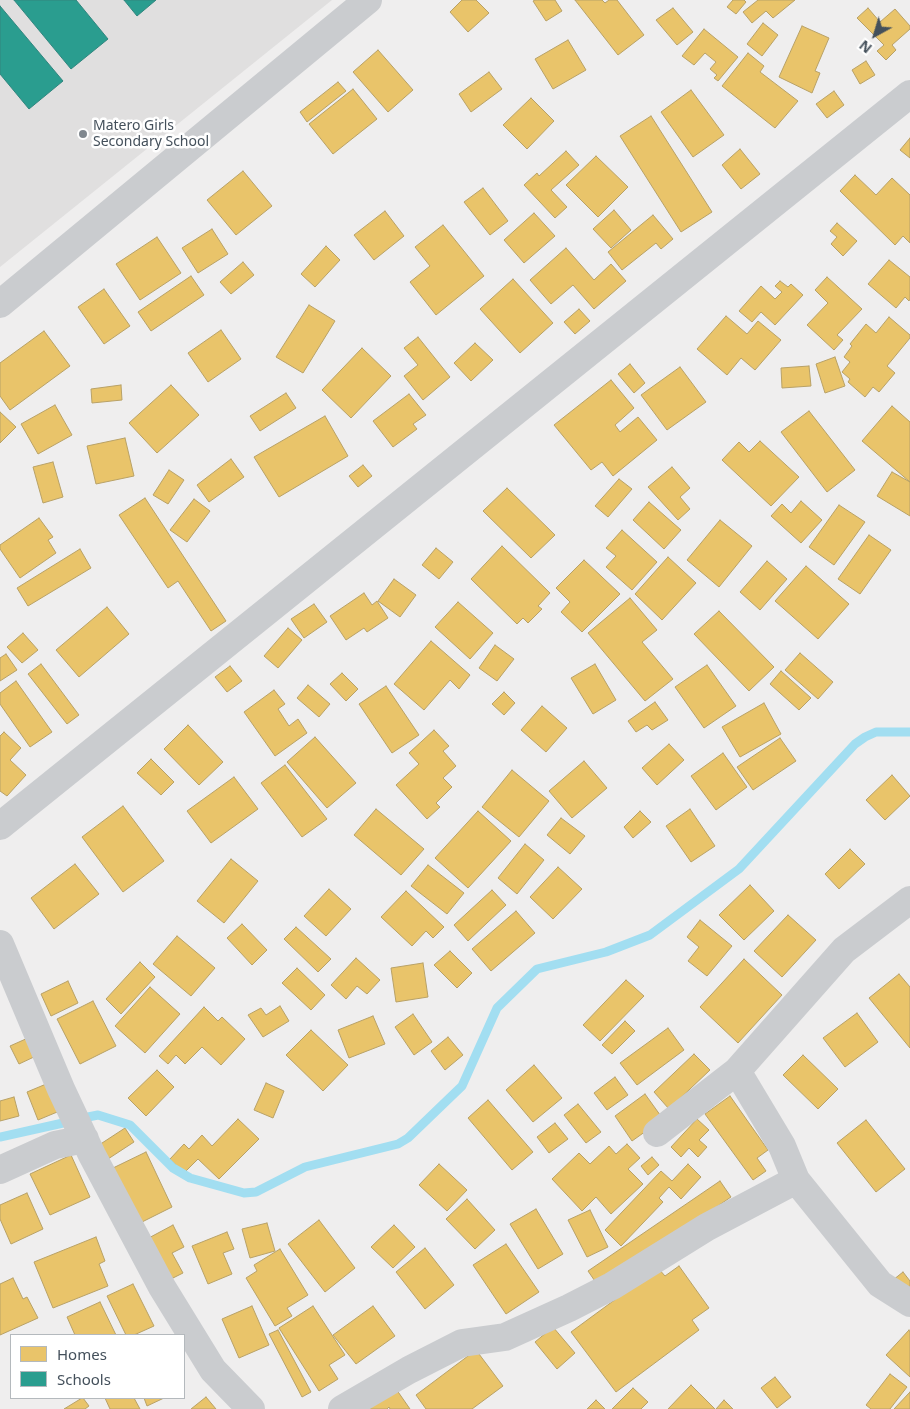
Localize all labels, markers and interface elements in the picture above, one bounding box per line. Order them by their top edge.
north arrow [850,10,900,60]
text: N [855,36,876,58]
place label: Matero Girls Secondary School [93,118,209,150]
marker: Matero Girls Secondary School [77,128,89,140]
legend [10,1334,185,1399]
text: Homes [57,1344,107,1364]
text: Schools [57,1369,111,1389]

